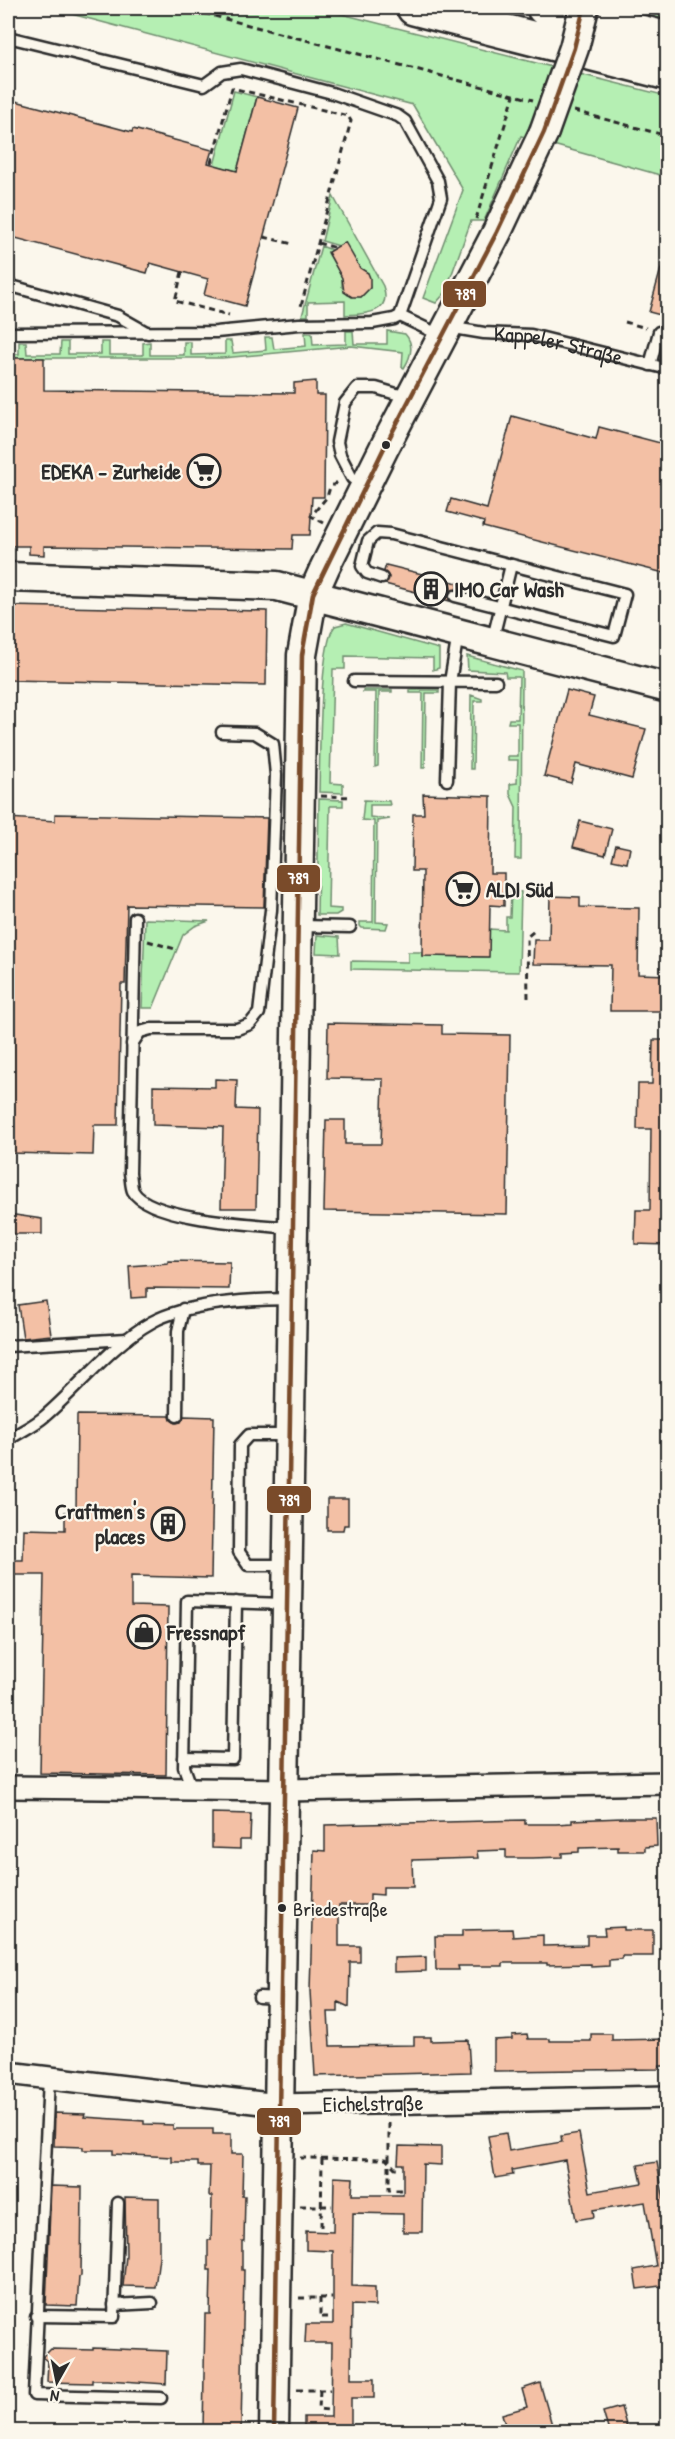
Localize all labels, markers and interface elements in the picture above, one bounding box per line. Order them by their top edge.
line badge: 789 [442,280,487,308]
text: 789 [454,283,475,305]
street label: Kappeler Straße [493,318,626,372]
unlabelled marker [380,439,392,451]
supermarket icon: EDEKA - Zurheide [186,453,222,489]
place label: EDEKA - Zurheide [41,456,181,486]
building icon: IMO Car Wash [413,571,449,607]
place label: IMO Car Wash [454,574,564,604]
line badge: 789 [276,864,321,893]
text: 789 [287,867,308,889]
supermarket icon: ALDI Süd [445,871,481,907]
place label: ALDI Süd [486,874,553,904]
line badge: 789 [266,1485,312,1514]
text: 789 [278,1489,299,1511]
place label: Craftmen's places [55,1496,146,1552]
building icon: Craftmen's places [150,1506,186,1542]
shop icon: Fressnapf [126,1614,162,1650]
place label: Fressnapf [166,1617,246,1648]
place label: Briedestraße [293,1895,388,1922]
marker: Briedestraße [276,1902,288,1914]
street label: Eichelstraße [322,2087,424,2119]
line badge: 789 [256,2107,302,2136]
text: 789 [268,2110,289,2132]
north arrow [27,2352,87,2412]
text: N [48,2385,61,2408]

